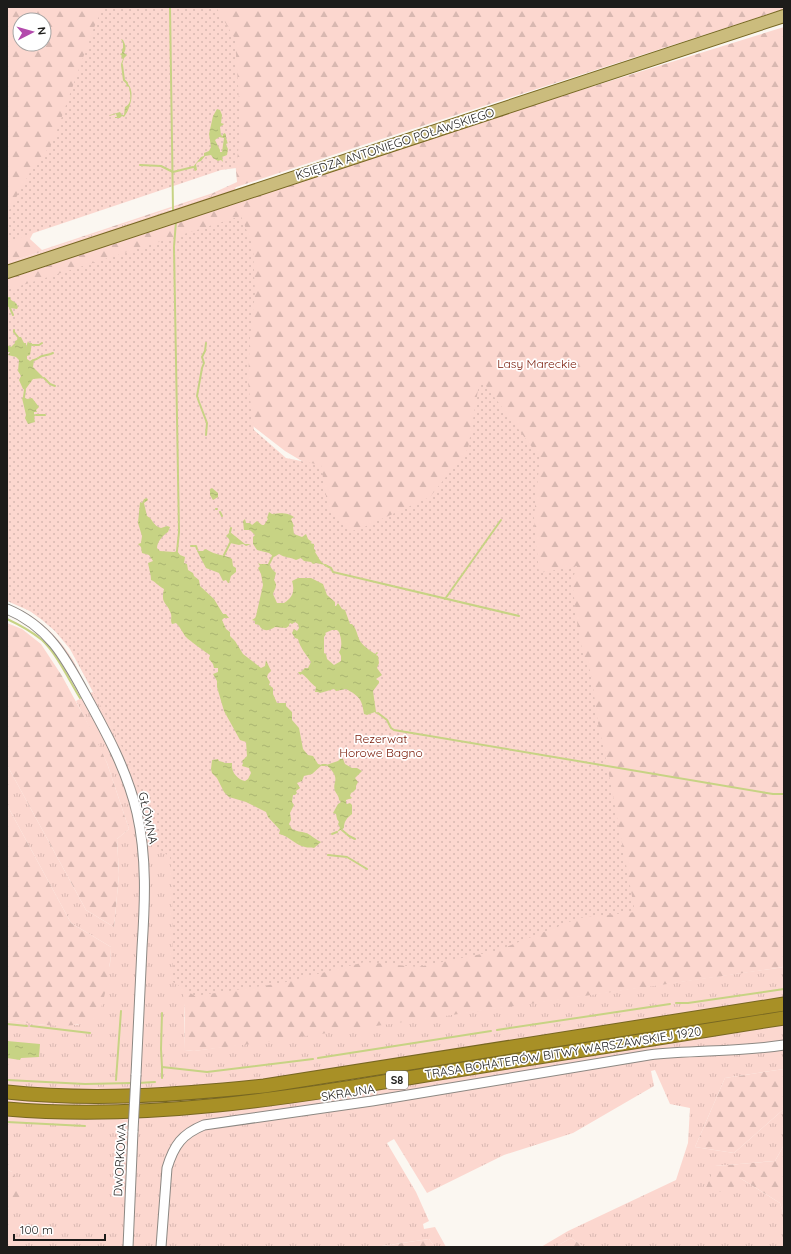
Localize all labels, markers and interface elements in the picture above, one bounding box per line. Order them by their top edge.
north arrow [12,12,52,52]
text: N [35,26,49,36]
street label: KSIĘDZA ANTONIEGO POŁAWSKIEGO [293,104,496,183]
park label: Lasy Mareckie [497,356,577,371]
park label: Rezerwat Horowe Bagno [339,731,423,760]
street label: GŁÓWNA [136,791,161,845]
street label: TRASA BOHATERÓW BITWY WARSZAWSKIEJ 1920 [424,1023,702,1082]
road number: S8 [386,1071,408,1089]
street label: SKRAJNA [320,1081,376,1104]
street label: DWORKOWA [110,1123,129,1197]
scale bar [14,1216,105,1242]
text: 100 m [20,1222,53,1237]

